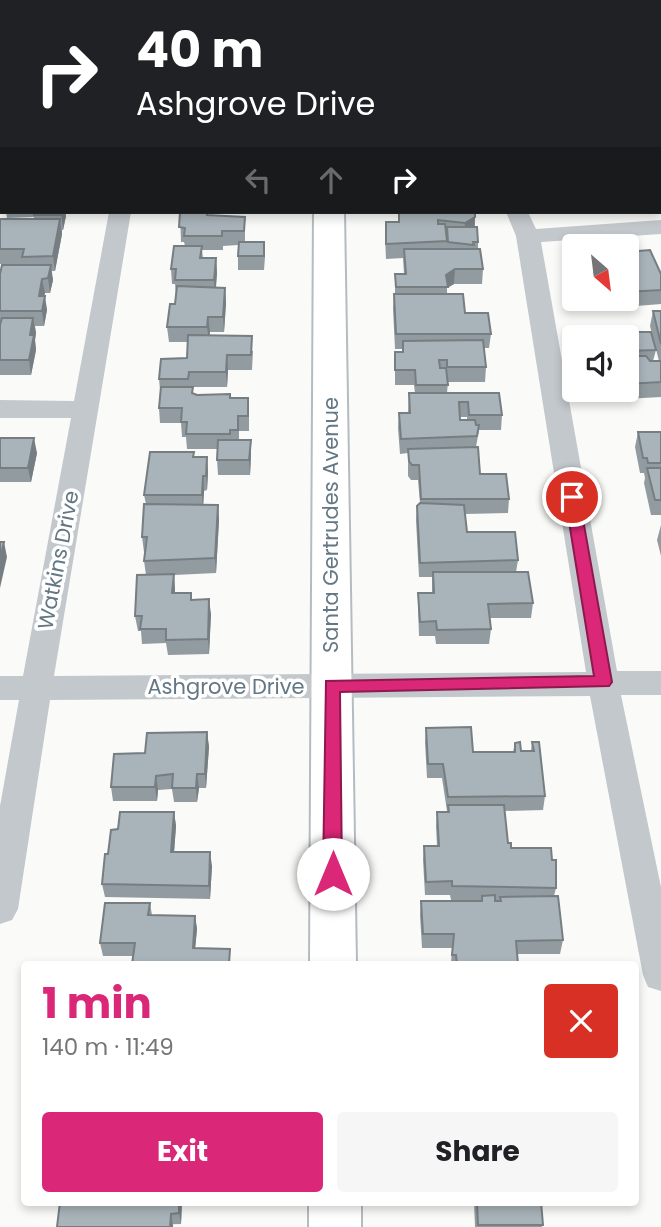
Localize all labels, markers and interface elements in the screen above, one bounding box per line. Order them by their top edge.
text: 40 m [136,16,263,84]
icon: right [21,28,112,119]
text: Ashgrove Drive [136,81,375,126]
icon: left [239,161,277,199]
icon: ahead [312,161,350,199]
icon: right [385,161,423,199]
north arrow [562,234,639,312]
map controls [562,234,639,402]
button: sound [562,325,639,402]
street label: Santa Gertrudes Avenue [316,397,345,653]
pin [542,467,602,527]
icon: arrive [553,478,591,516]
street label: Watkins Drive [30,488,86,632]
street label: Ashgrove Drive [147,672,305,701]
position arrow [296,837,370,911]
text: 1 min [42,974,152,1033]
button: close [544,984,618,1058]
text: 140 m · 11:49 [42,1031,174,1063]
button: Exit [42,1112,323,1192]
button: Share [337,1112,618,1192]

